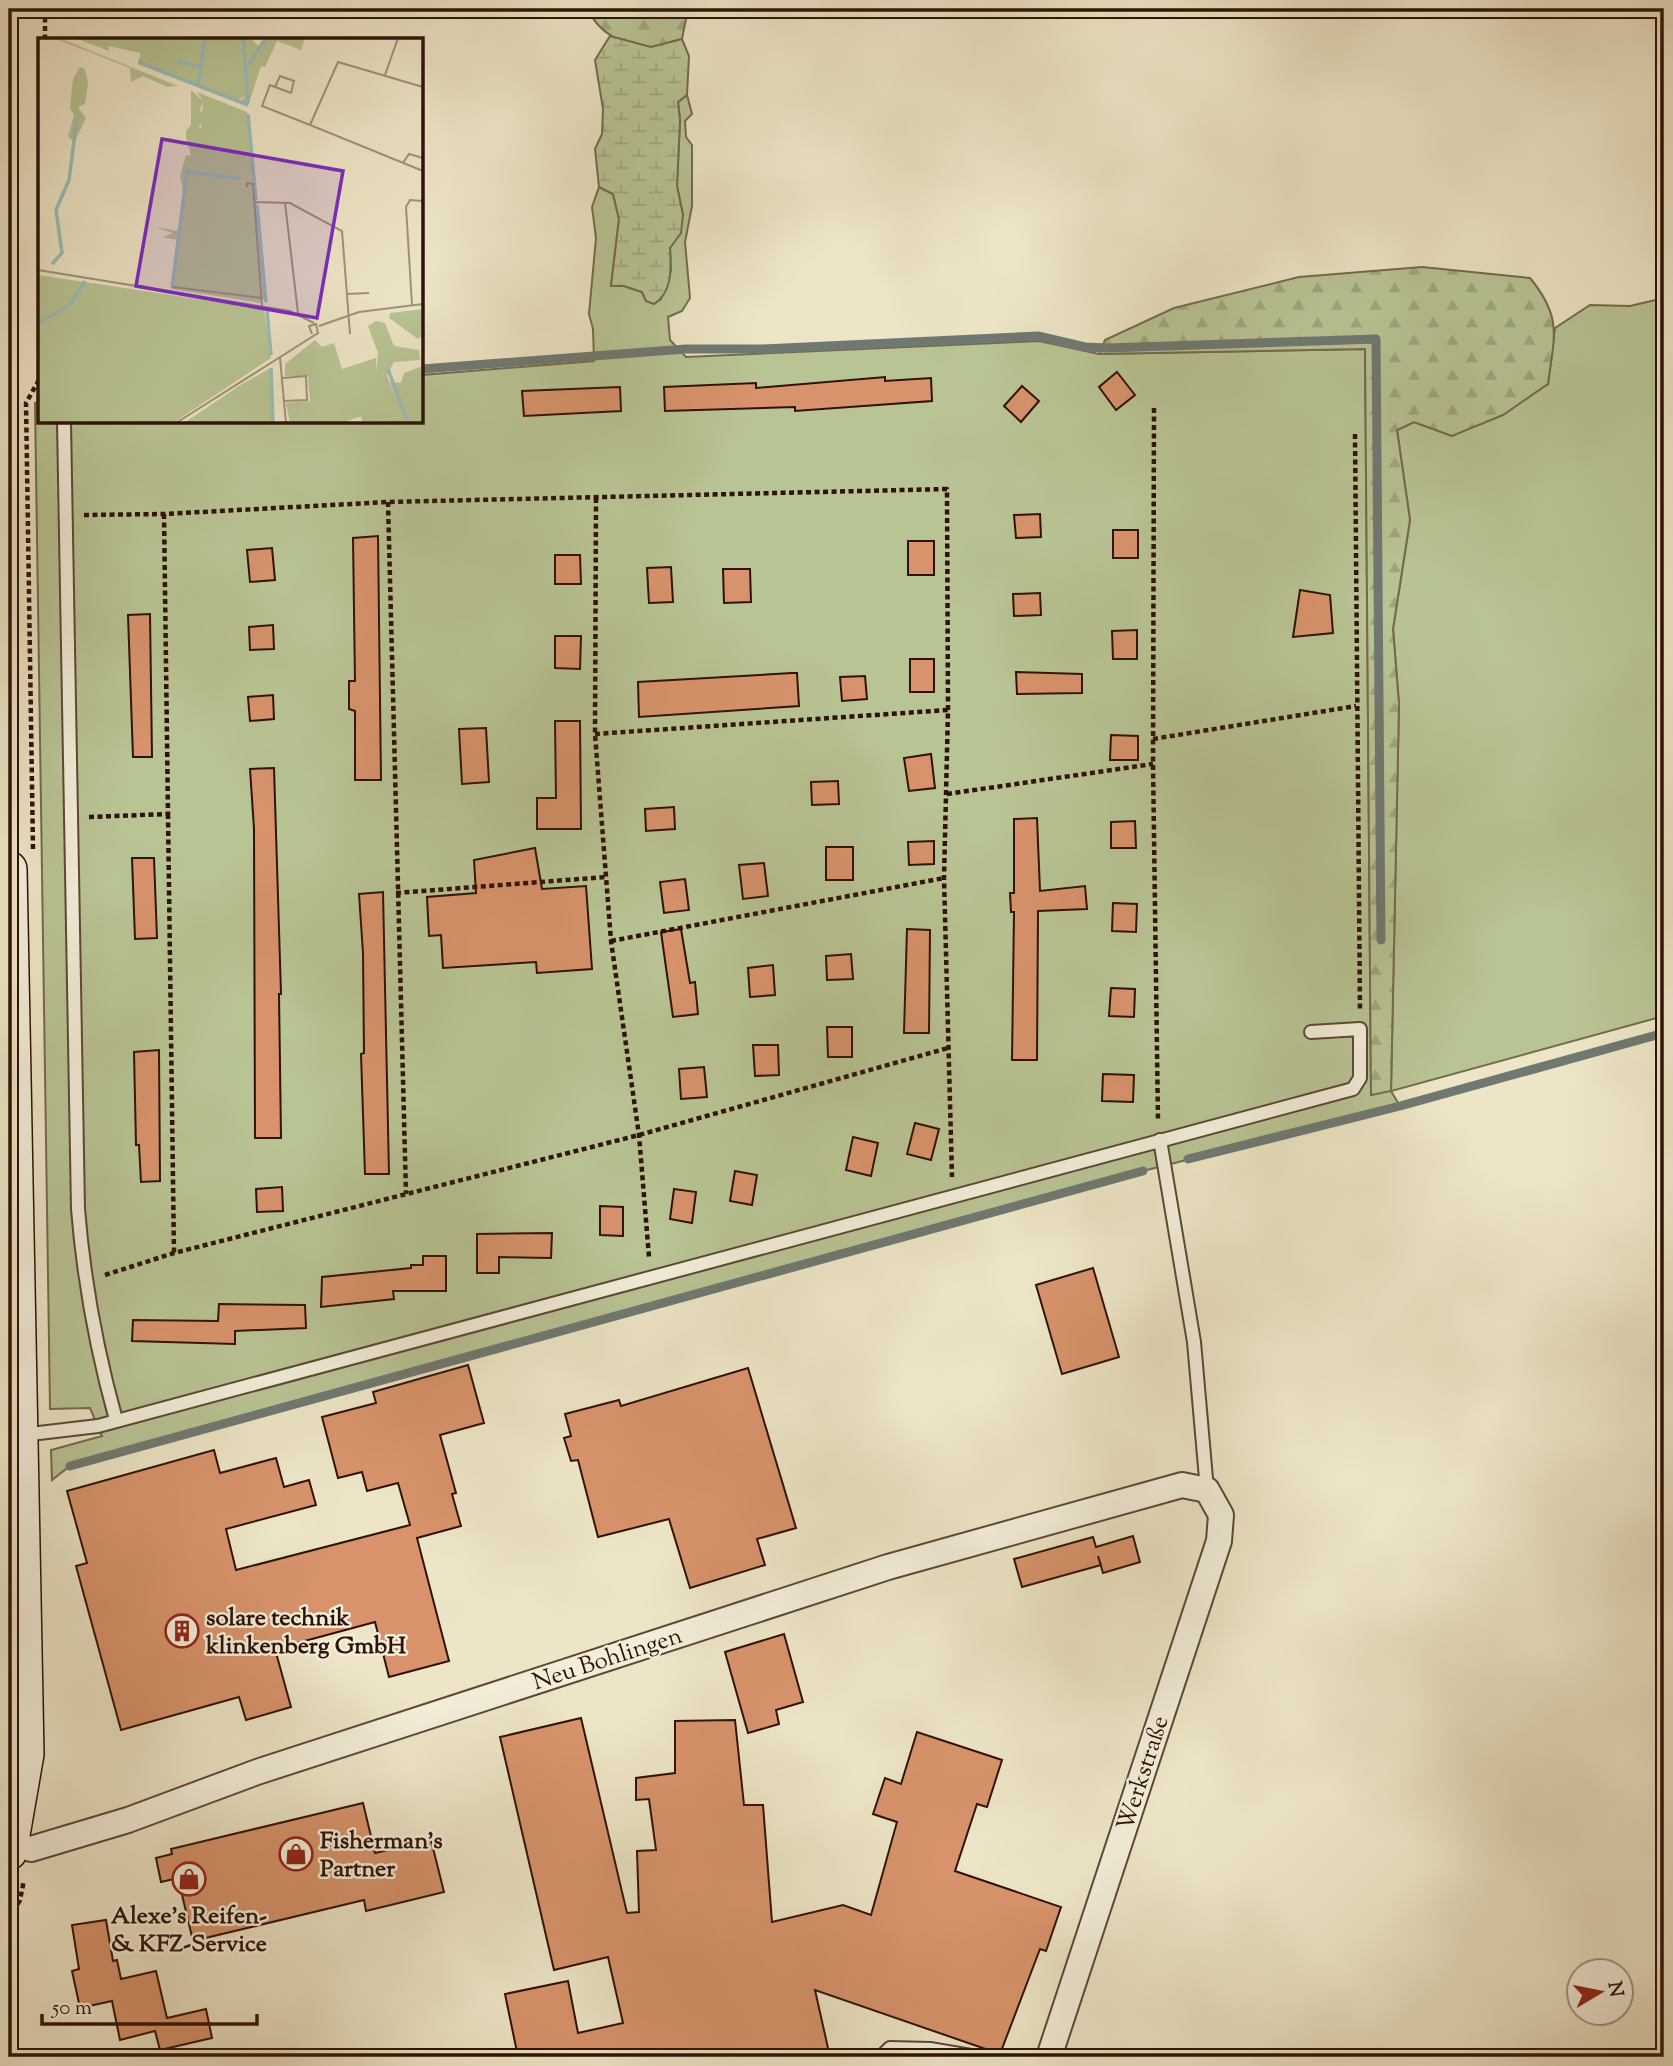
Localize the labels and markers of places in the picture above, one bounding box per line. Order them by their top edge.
place label: solare technik klinkenberg GmbH [205,1602,406,1664]
building icon: solare technik klinkenberg GmbH [163,1612,201,1650]
place label: Fisherman's Partner [320,1825,443,1887]
shop icon: Fisherman's Partner [277,1835,315,1873]
shop icon: Alexe's Reifen- & KFZ-Service [170,1860,208,1898]
place label: Alexe's Reifen- & KFZ-Service [111,1900,267,1962]

